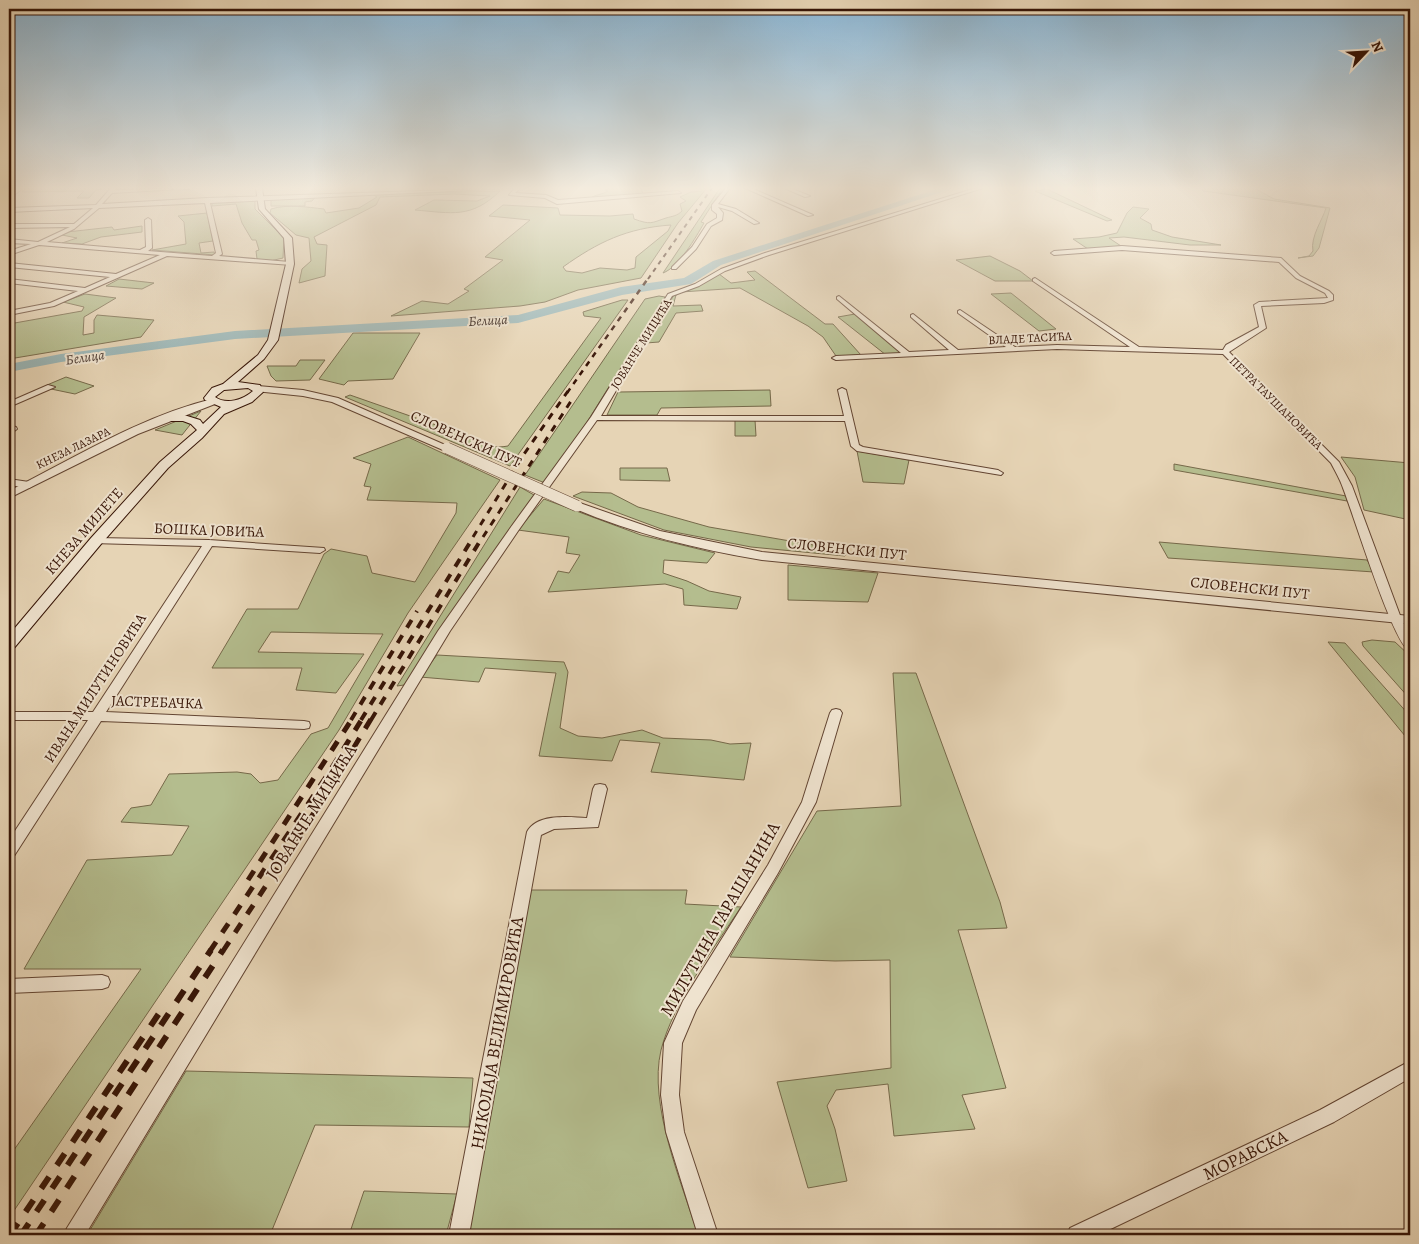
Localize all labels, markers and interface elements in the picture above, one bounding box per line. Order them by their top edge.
north arrow [1342,28,1392,78]
text: N [1367,38,1388,55]
street label: ЈОВАНЧЕ МИЦИЋА [607,295,676,392]
water label: Белица [468,310,509,331]
street label: ВЛАДЕ ТАСИЋА [988,328,1073,348]
water label: Белица [64,345,106,370]
street label: ПЕТРА ТАУШАНОВИЋА [1226,353,1327,454]
street label: СЛОВЕНСКИ ПУТ [407,406,525,473]
street label: КНЕЗА ЛАЗАРА [33,423,114,473]
street label: КНЕЗА МИЛЕТЕ [41,483,127,579]
street label: БОШКА ЈОВИЋА [153,518,265,542]
street label: СЛОВЕНСКИ ПУТ [787,533,908,565]
street label: СЛОВЕНСКИ ПУТ [1190,572,1311,604]
street label: ИВАНА МИЛУТИНОВИЋА [39,609,151,767]
street label: ЈАСТРЕБАЧКА [111,690,203,714]
street label: ЈОВАНЧЕ МИЦИЋА [260,739,363,884]
street label: МИЛУТИНА ГАРАШАНИНА [654,817,786,1021]
street label: НИКОЛАЈА ВЕЛИМИРОВИЋА [465,914,529,1151]
street label: МОРАВСКА [1199,1124,1292,1186]

